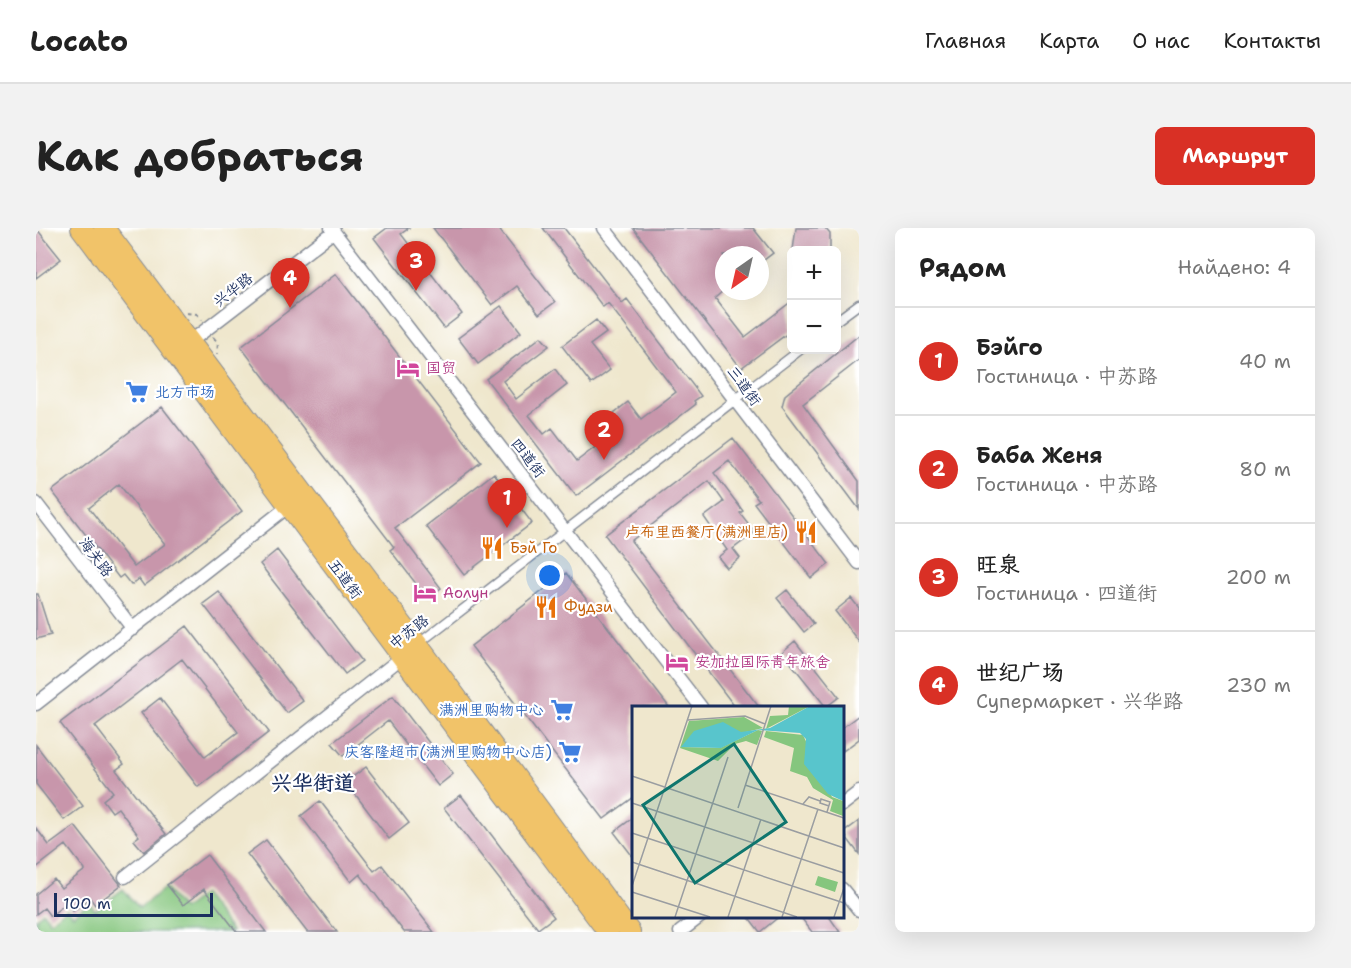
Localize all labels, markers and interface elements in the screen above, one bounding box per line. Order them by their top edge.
text: Locato [30,22,128,60]
text: Главная [925,27,1006,55]
text: Карта [1039,27,1099,55]
text: О нас [1132,27,1190,55]
text: Контакты [1223,27,1321,55]
button: Маршрут [1155,127,1315,185]
text: Как добраться [36,128,364,184]
pin: 3 [396,242,436,291]
north arrow [715,246,769,300]
map controls [787,246,841,354]
button: + [787,246,841,300]
text: Рядом [919,250,1006,285]
text: Найдено: 4 [1178,254,1291,280]
pin: 4 [270,259,310,308]
street label: 兴华路 [209,268,257,312]
button: − [787,300,841,354]
text: Бэйго [976,333,1043,362]
text: 1 [934,348,943,374]
text: 40 m [1239,348,1291,374]
hotel icon: 国贸 [395,355,421,381]
place label: 国贸 [426,358,456,378]
street label: 三道街 [722,362,766,410]
text: Гостиница · 中苏路 [976,363,1157,389]
supermarket icon: 北方市场 [124,379,150,405]
place label: 北方市场 [155,382,215,402]
pin: 2 [584,410,624,460]
street label: 四道街 [506,434,550,482]
text: Баба Женя [976,441,1102,470]
text: 2 [932,456,946,482]
text: 80 m [1239,456,1291,482]
text: Гостиница · 中苏路 [976,471,1157,497]
pin: 1 [488,478,526,528]
restaurant icon: 卢布里西餐厅(满洲里店) [793,519,819,545]
place label: 卢布里西餐厅(满洲里店) [625,522,788,542]
street label: 海关路 [74,533,118,581]
restaurant icon: Бэй Го [479,535,505,561]
place label: Бэй Го [510,538,557,558]
text: 旺泉 [976,550,1020,579]
street label: 五道街 [323,555,367,603]
your location [535,561,564,590]
text: 3 [932,564,946,590]
text: 200 m [1226,564,1291,590]
hotel icon: Аолун [412,580,438,606]
text: Гостиница · 四道街 [976,580,1157,606]
place label: Аолун [443,583,488,603]
restaurant icon: Фудзи [533,594,559,620]
place label: Фудзи [564,597,613,617]
street label: 中苏路 [385,610,433,654]
hotel icon: 安加拉国际青年旅舍 [664,649,690,675]
place label: 安加拉国际青年旅舍 [695,652,830,672]
text: 世纪广场 [976,658,1064,687]
text: 4 [932,672,946,698]
text: 230 m [1226,672,1291,698]
text: Супермаркет · 兴华路 [976,688,1183,714]
supermarket icon: 满洲里购物中心 [549,697,575,723]
place label: 满洲里购物中心 [439,700,544,720]
inset map [632,706,844,917]
supermarket icon: 庆客隆超市(满洲里购物中心店) [557,739,583,765]
place label: 庆客隆超市(满洲里购物中心店) [344,742,552,762]
district label: 兴华街道 [271,769,355,797]
scale bar [54,890,213,918]
text: 100 m [63,893,111,914]

